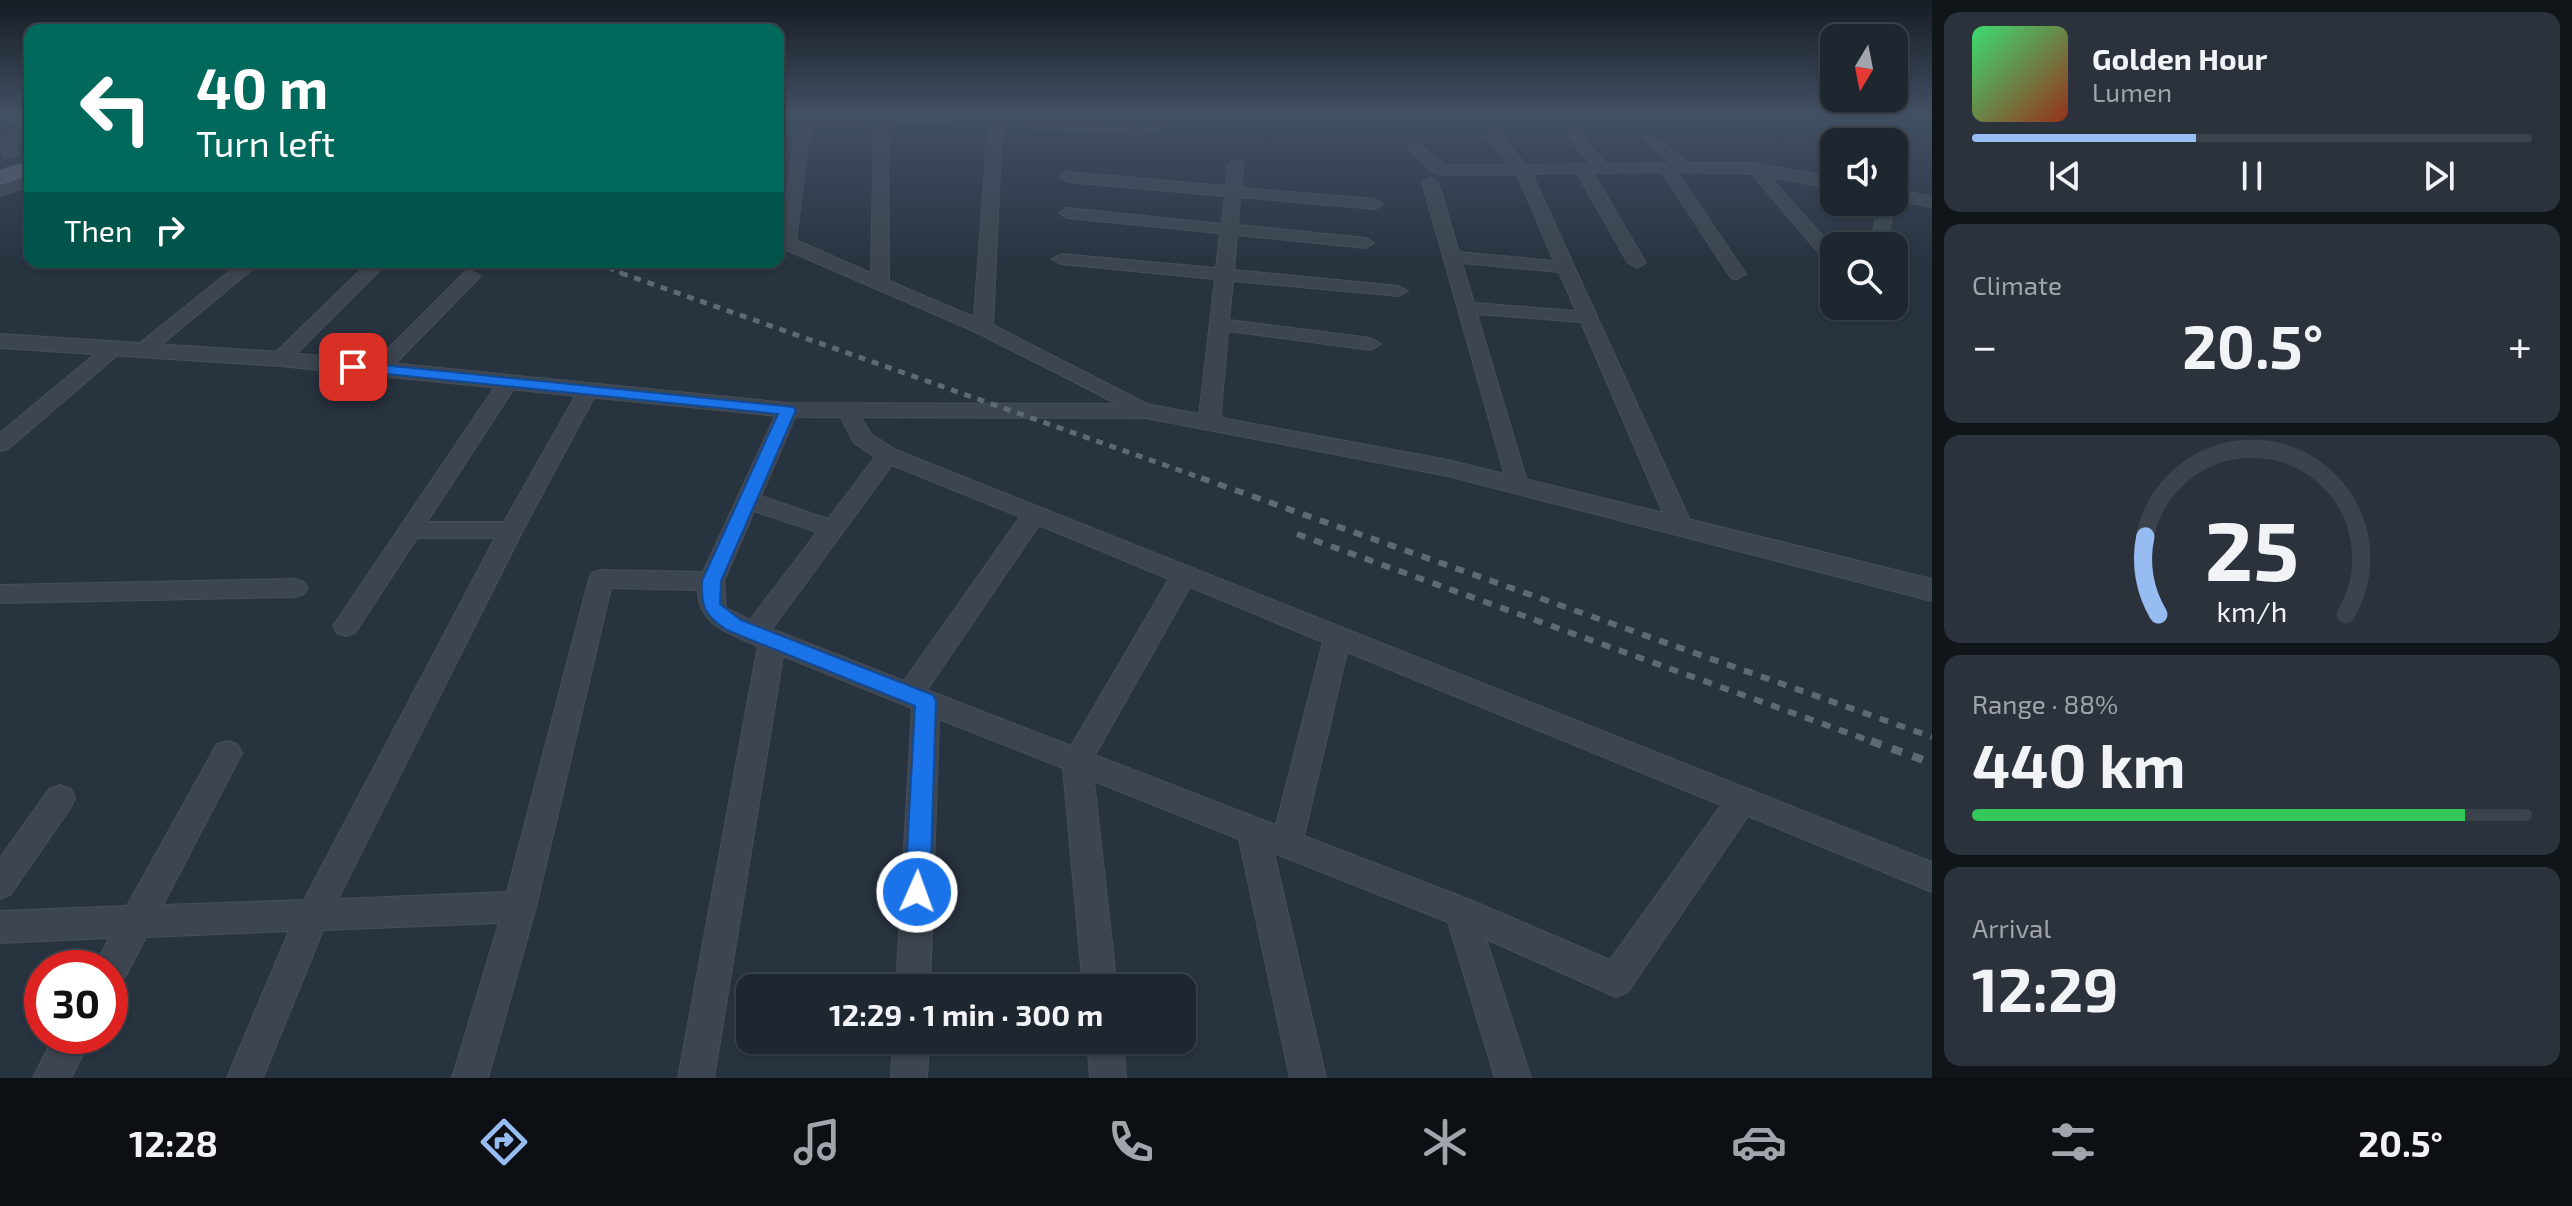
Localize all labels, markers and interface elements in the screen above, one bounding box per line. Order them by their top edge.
north arrow [1820,24,1908,112]
map controls [1820,24,1908,320]
text: Golden Hour [2092,40,2267,76]
text: 40 m [196,53,328,120]
icon: left [64,56,168,160]
text: Lumen [2092,76,2172,107]
text: Turn left [196,121,335,164]
button: sound [1820,128,1908,216]
icon: previous [2043,154,2087,198]
icon: pause [2230,154,2274,198]
icon: next [2417,154,2461,198]
icon: right [148,208,192,252]
text: Then [64,212,132,248]
button: search [1820,232,1908,320]
text: Climate [1972,269,2062,300]
text: 20.5° [2182,309,2323,381]
text: − [1972,318,1998,371]
text: + [2508,318,2532,371]
pin [319,333,387,401]
icon: arrive [331,345,375,389]
text: 25 [2205,498,2299,598]
text: km/h [2217,593,2287,628]
text: Range · 88% [1972,688,2118,719]
text: 440 km [1972,728,2186,800]
position arrow [875,850,959,934]
text: Arrival [1972,912,2051,943]
speed limit sign: 30 [24,950,128,1054]
text: 12:29 [1972,952,2118,1024]
text: 12:29 · 1 min · 300 m [829,996,1103,1032]
icon: directions [476,1114,532,1170]
icon: music [789,1114,845,1170]
icon: phone [1103,1114,1159,1170]
icon: climate [1417,1114,1473,1170]
icon: car [1731,1114,1787,1170]
icon: filters [2045,1114,2101,1170]
text: 12:28 [129,1121,218,1164]
text: 20.5° [2358,1121,2443,1164]

